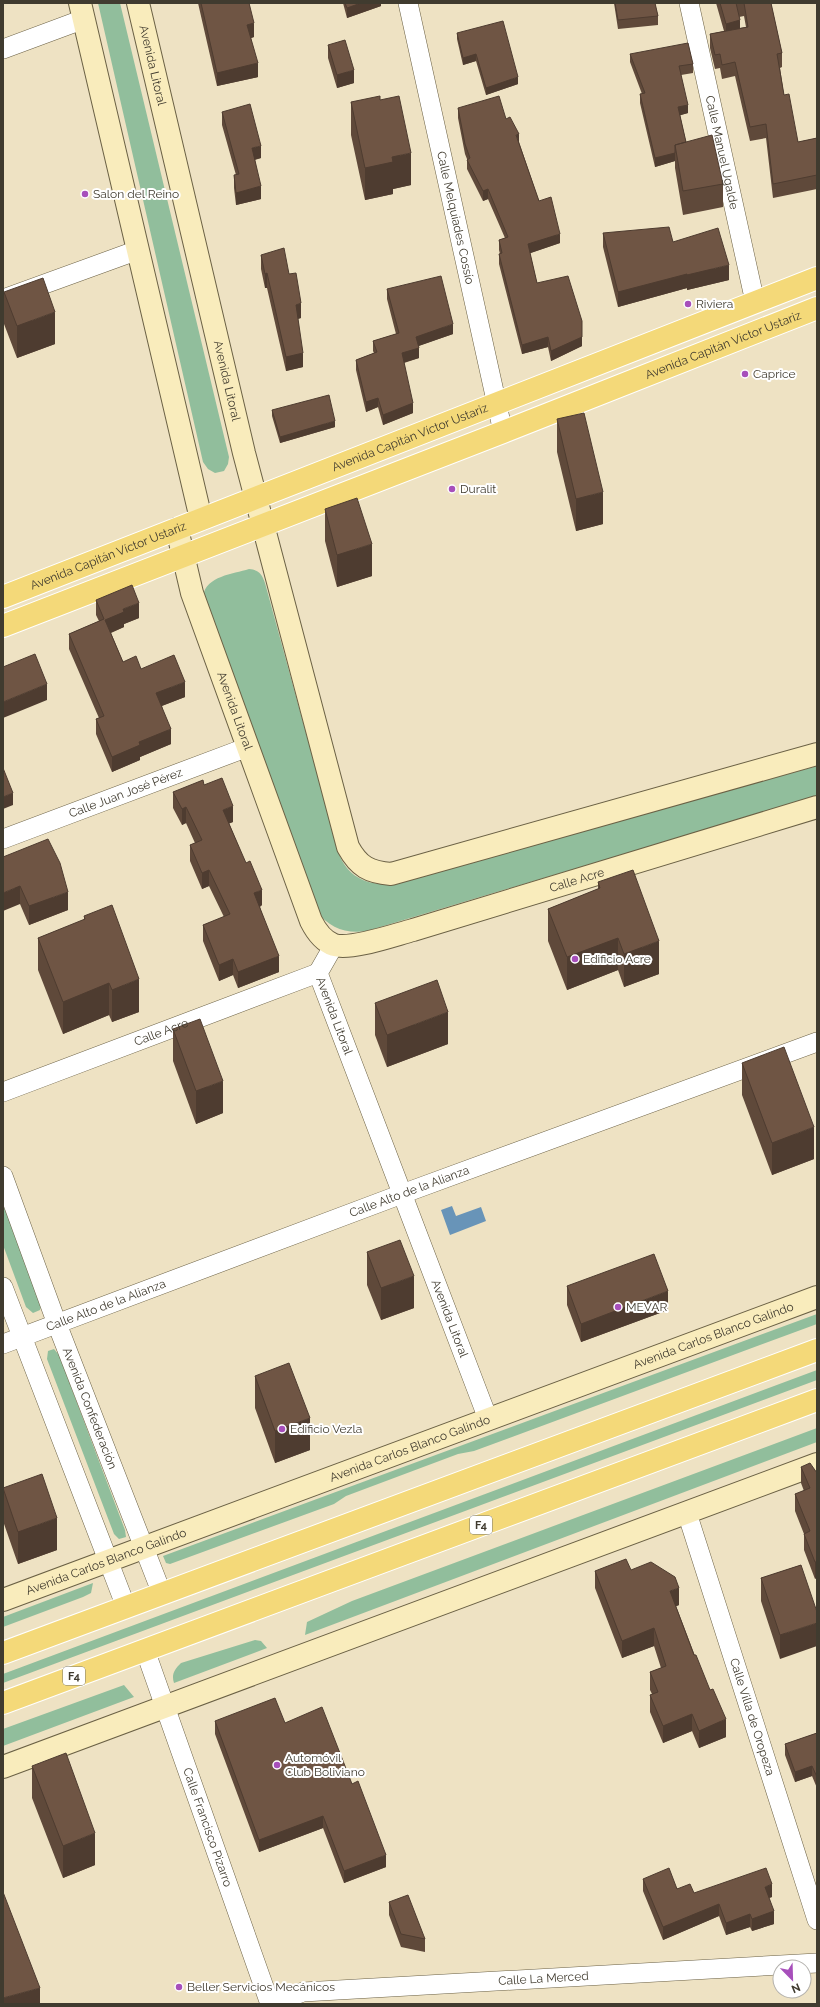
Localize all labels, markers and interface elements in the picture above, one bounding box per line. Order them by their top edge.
street label: Avenida Litoral [136,24,169,108]
street label: Calle Manuel Ugalde [703,94,741,211]
street label: Calle Melquiades Cossío [434,150,477,286]
place label: Salon del Reino [93,187,179,201]
marker: Salon del Reino [80,189,90,199]
place label: Riviera [696,297,733,311]
marker: Riviera [683,299,693,309]
street label: Avenida Capitán Víctor Ustariz [643,308,803,382]
street label: Avenida Litoral [211,339,243,423]
place label: Caprice [753,367,796,381]
marker: Caprice [740,369,750,379]
street label: Avenida Capitán Víctor Ustariz [330,401,490,474]
place label: Duralit [460,482,496,496]
marker: Duralit [447,484,457,494]
street label: Avenida Capitán Víctor Ustariz [28,519,188,593]
street label: Avenida Litoral [214,670,256,753]
street label: Calle Juan José Pérez [67,765,184,821]
street label: Calle Acre [548,865,606,895]
place label: Edificio Acre [583,952,651,966]
marker: Edificio Acre [570,954,580,964]
street label: Avenida Litoral [313,975,356,1057]
street label: Calle Acre [132,1016,190,1049]
street label: Calle Alto de la Alianza [347,1163,471,1220]
street label: Calle Alto de la Alianza [44,1276,168,1334]
street label: Avenida Litoral [428,1278,471,1360]
street label: Avenida Carlos Blanco Galindo [631,1299,796,1372]
place label: MEVAR [626,1300,667,1314]
marker: MEVAR [613,1302,623,1312]
street label: Avenida Confederación [60,1345,120,1471]
street label: Avenida Carlos Blanco Galindo [328,1412,492,1485]
place label: Edificio Vezla [290,1422,362,1436]
marker: Edificio Vezla [277,1424,287,1434]
road number: F4 [470,1516,492,1534]
street label: Avenida Carlos Blanco Galindo [24,1525,188,1598]
street label: Calle Villa de Oropeza [727,1656,777,1777]
road number: F4 [63,1667,85,1685]
place label: Automóvil Club Boliviano [285,1751,365,1779]
marker: Automóvil Club Boliviano [272,1760,282,1770]
street label: Calle Francisco Pizarro [180,1766,235,1889]
north arrow [772,1959,812,1999]
street label: Calle La Merced [498,1969,589,1988]
place label: Beller Servicios Mecánicos [187,1980,335,1994]
text: N [789,1980,802,1995]
marker: Beller Servicios Mecánicos [174,1982,184,1992]

